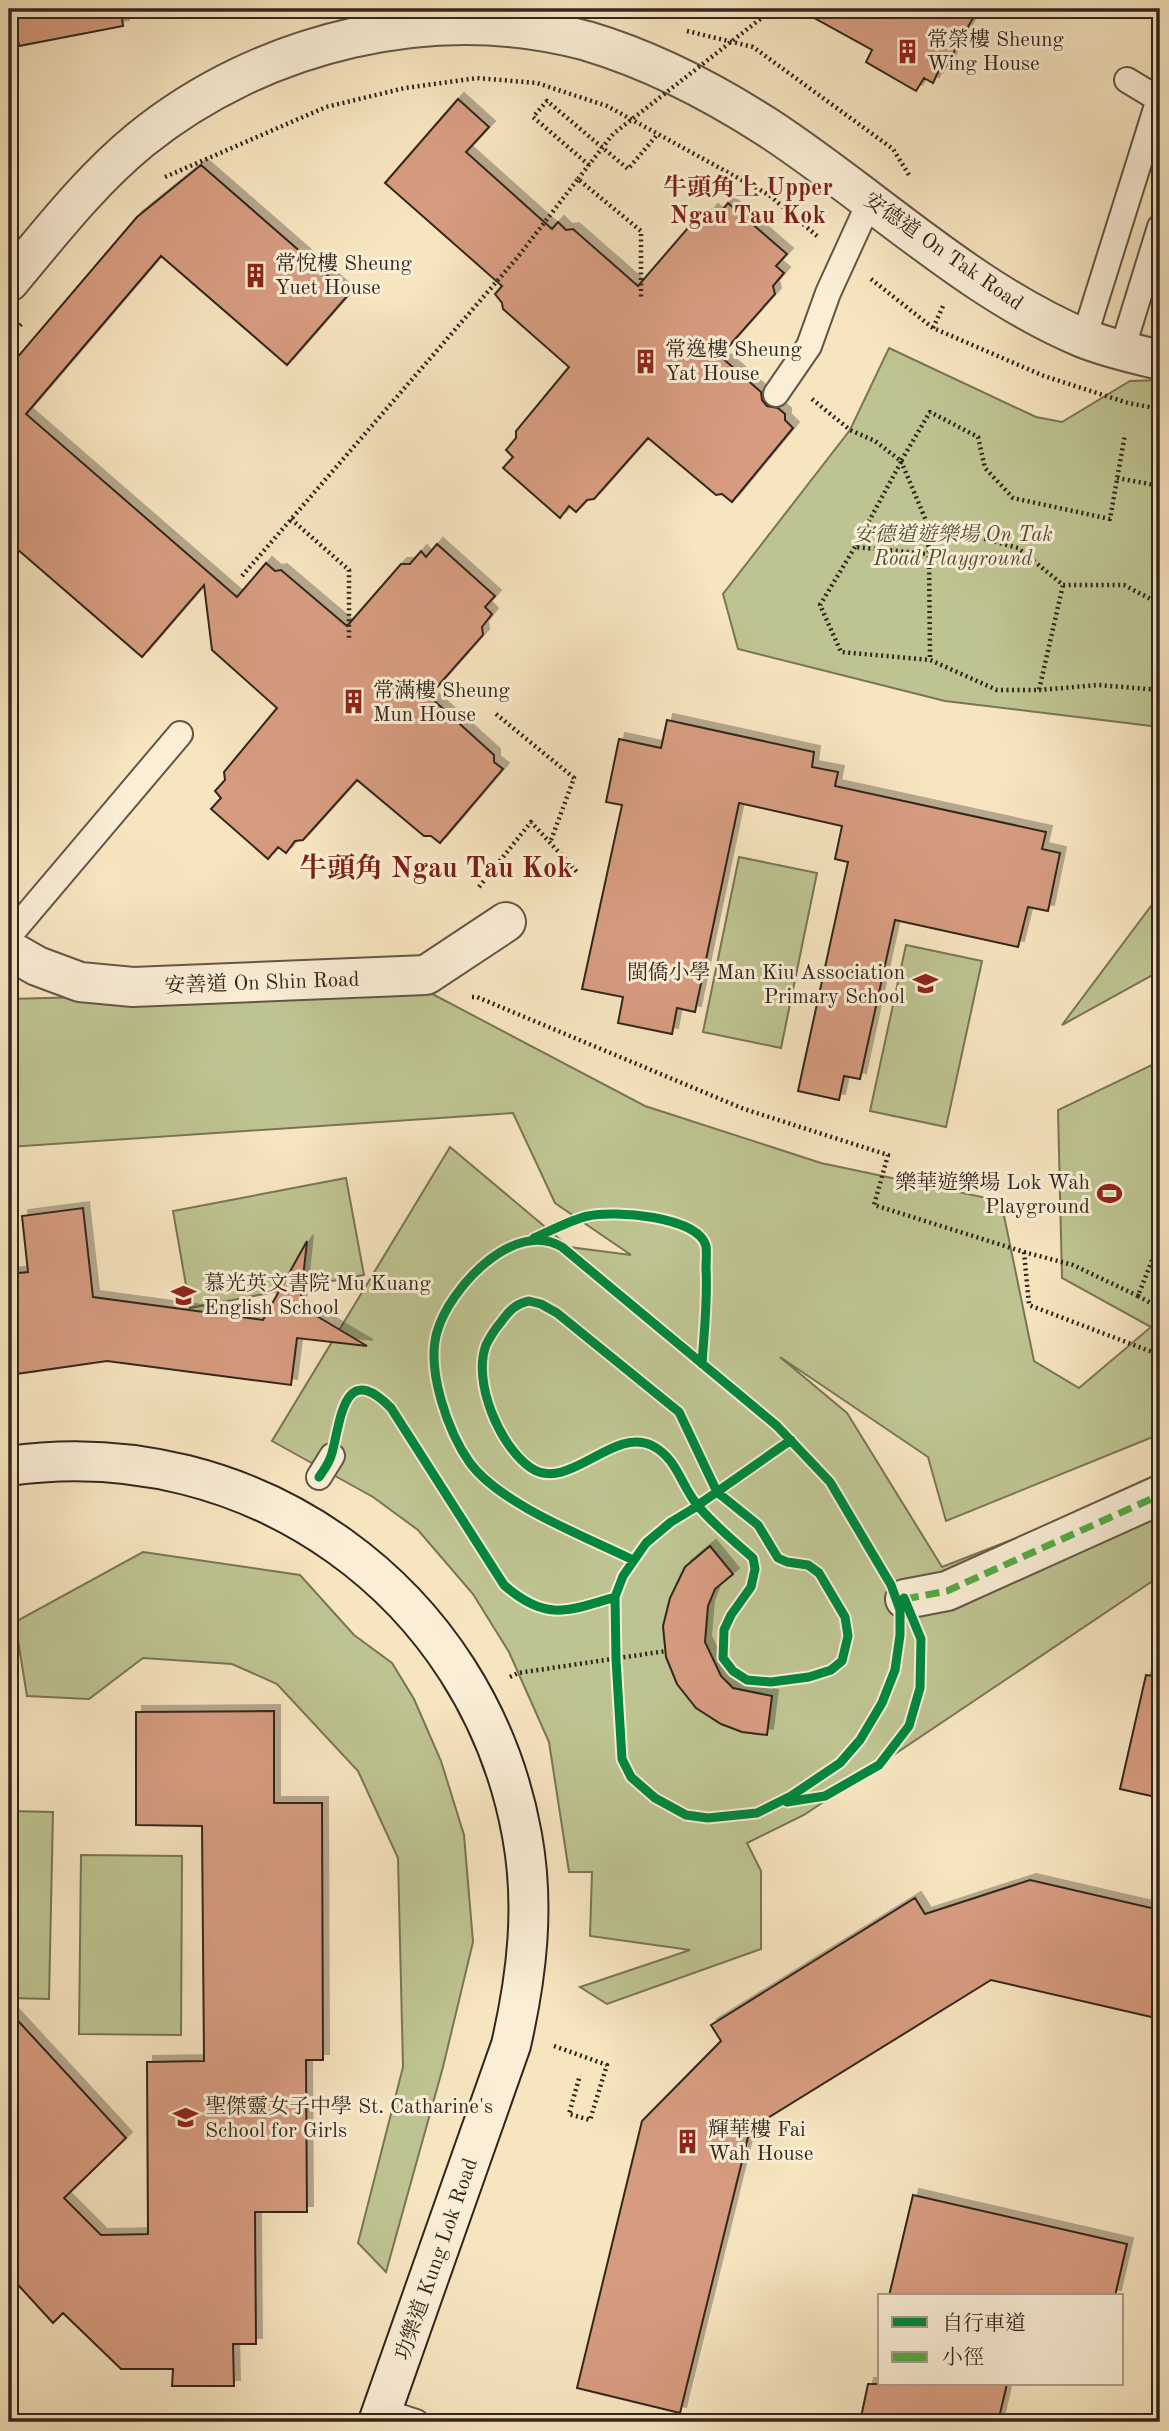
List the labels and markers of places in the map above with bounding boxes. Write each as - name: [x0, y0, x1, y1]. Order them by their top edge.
- place label: 常榮樓 Sheung Wing House: [927, 28, 1065, 75]
- building icon: 常榮樓 Sheung Wing House: [893, 37, 921, 65]
- place label: 常悅樓 Sheung Yuet House: [275, 252, 413, 299]
- building icon: 常悅樓 Sheung Yuet House: [241, 261, 269, 289]
- place label: 常逸樓 Sheung Yat House: [665, 338, 803, 385]
- building icon: 常逸樓 Sheung Yat House: [631, 347, 659, 375]
- place label: 常滿樓 Sheung Mun House: [373, 679, 511, 726]
- building icon: 常滿樓 Sheung Mun House: [339, 688, 367, 716]
- place label: 閩僑小學 Man Kiu Association Primary School: [627, 961, 905, 1008]
- school or university icon: 閩僑小學 Man Kiu Association Primary School: [911, 970, 939, 998]
- place label: 樂華遊樂場 Lok Wah Playground: [895, 1171, 1090, 1218]
- sports icon: 樂華遊樂場 Lok Wah Playground: [1096, 1180, 1124, 1208]
- place label: 慕光英文書院 Mu Kuang English School: [204, 1272, 431, 1319]
- school or university icon: 慕光英文書院 Mu Kuang English School: [170, 1281, 198, 1309]
- place label: 聖傑靈女子中學 St. Catharine's School for Girls: [205, 2095, 493, 2142]
- school or university icon: 聖傑靈女子中學 St. Catharine's School for Girls: [171, 2104, 199, 2132]
- place label: 輝華樓 Fai Wah House: [708, 2118, 813, 2165]
- building icon: 輝華樓 Fai Wah House: [674, 2127, 702, 2155]

